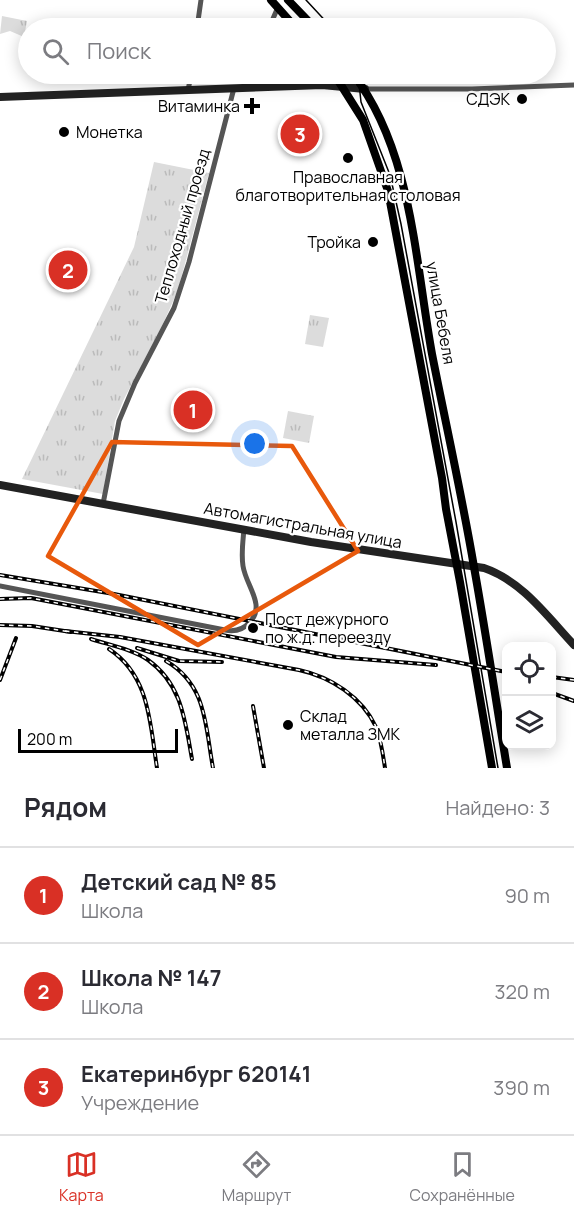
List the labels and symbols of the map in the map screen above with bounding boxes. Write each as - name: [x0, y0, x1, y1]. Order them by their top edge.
- place label: СДЭК: [466, 88, 511, 110]
- marker: СДЭК: [515, 92, 529, 106]
- place label: Витаминка: [158, 95, 240, 117]
- marker: Витаминка: [245, 99, 259, 113]
- pin: 3: [280, 112, 320, 156]
- place label: Монетка: [76, 121, 143, 143]
- marker: Монетка: [57, 125, 71, 139]
- street label: Теплоходный проезд: [149, 146, 215, 306]
- marker: Православная благотворительная столовая: [341, 151, 355, 165]
- place label: Православная благотворительная столовая: [235, 166, 461, 206]
- place label: Тройка: [307, 231, 361, 253]
- marker: Тройка: [366, 235, 380, 249]
- pin: 2: [48, 248, 88, 292]
- street label: улица Бебеля: [421, 260, 461, 366]
- pin: 1: [174, 388, 212, 432]
- your location: [240, 429, 269, 458]
- street label: Автомагистральная улица: [202, 497, 404, 553]
- place label: Пост дежурного по ж.д. переезду: [265, 608, 392, 648]
- marker: Пост дежурного по ж.д. переезду: [246, 621, 260, 635]
- place label: Склад металла ЗМК: [300, 705, 400, 745]
- marker: Склад металла ЗМК: [281, 718, 295, 732]
- scale bar: [18, 726, 178, 754]

